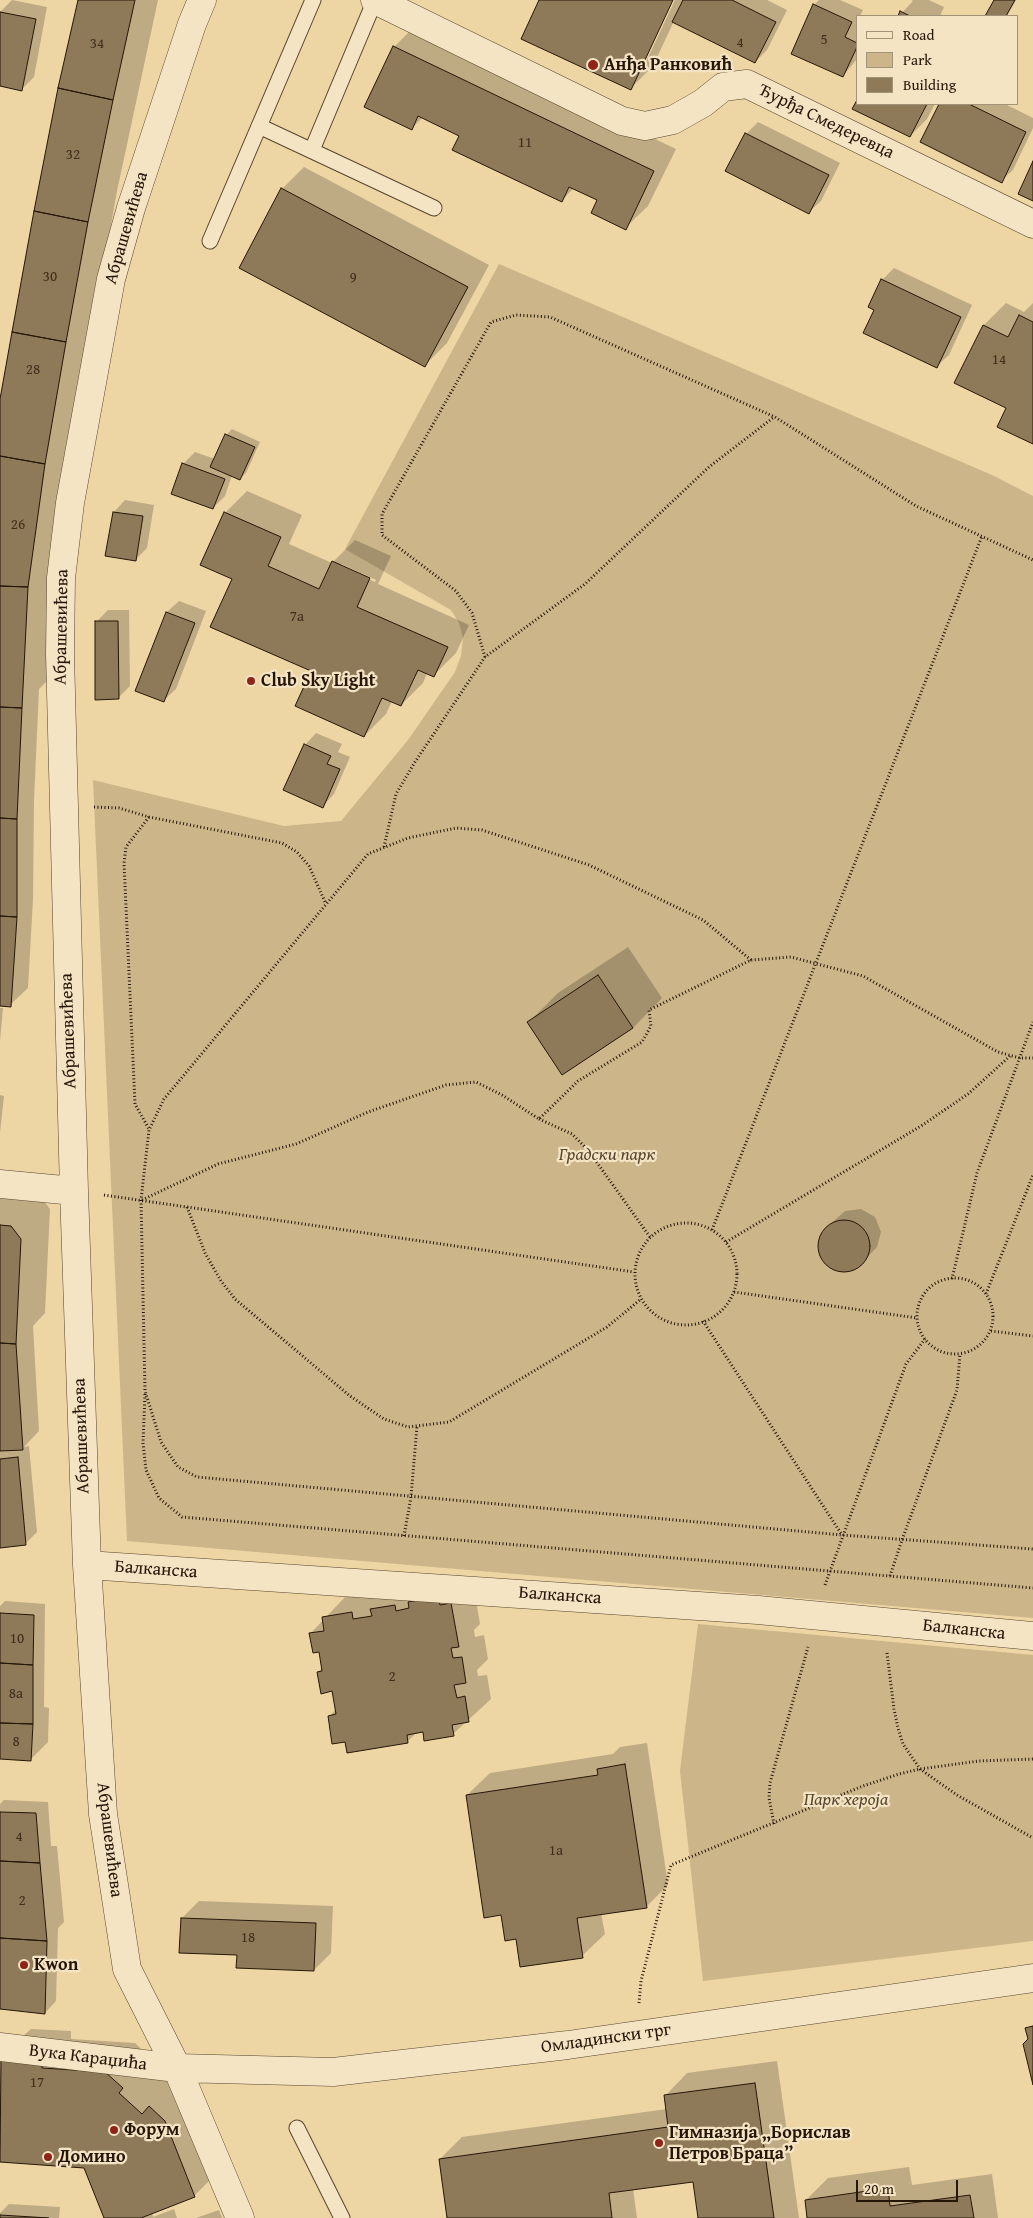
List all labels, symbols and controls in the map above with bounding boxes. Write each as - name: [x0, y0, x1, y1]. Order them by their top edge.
- legend: [856, 15, 1018, 105]
- text: Road: [903, 24, 934, 45]
- house number: 5: [820, 31, 828, 49]
- house number: 4: [736, 34, 744, 52]
- house number: 34: [90, 35, 104, 53]
- text: Park: [903, 49, 932, 70]
- place label: Анђа Ранковић: [604, 54, 732, 76]
- marker: Анђа Ранковић: [586, 58, 600, 72]
- text: Building: [903, 74, 956, 95]
- street label: Ђурђа Смедеревца: [755, 80, 897, 164]
- house number: 11: [518, 134, 532, 152]
- house number: 32: [66, 146, 80, 164]
- street label: Абрашевићева: [101, 169, 153, 287]
- house number: 30: [43, 268, 57, 286]
- house number: 9: [349, 269, 357, 287]
- house number: 14: [992, 351, 1006, 369]
- house number: 28: [26, 361, 40, 379]
- house number: 26: [11, 516, 25, 534]
- street label: Абрашевићева: [50, 569, 74, 685]
- house number: 7a: [290, 608, 304, 626]
- place label: Club Sky Light: [261, 670, 376, 692]
- marker: Club Sky Light: [245, 675, 257, 687]
- street label: Абрашевићева: [56, 973, 82, 1089]
- park label: Градски парк: [559, 1144, 655, 1166]
- street label: Абрашевићева: [69, 1378, 95, 1494]
- street label: Балканска: [114, 1556, 198, 1584]
- street label: Балканска: [518, 1582, 602, 1610]
- street label: Балканска: [922, 1615, 1006, 1645]
- house number: 10: [10, 1630, 24, 1648]
- house number: 2: [388, 1668, 396, 1686]
- house number: 8a: [9, 1685, 23, 1703]
- house number: 8: [12, 1733, 20, 1751]
- street label: Абрашевићева: [91, 1781, 127, 1899]
- park label: Парк хероја: [804, 1789, 888, 1811]
- house number: 4: [15, 1828, 23, 1846]
- house number: 1a: [549, 1842, 563, 1860]
- house number: 2: [18, 1892, 26, 1910]
- house number: 18: [241, 1929, 255, 1947]
- place label: Kwon: [34, 1954, 78, 1976]
- marker: Kwon: [18, 1959, 30, 1971]
- street label: Омладински трг: [539, 2019, 673, 2059]
- street label: Вука Караџића: [28, 2040, 148, 2076]
- house number: 17: [30, 2074, 44, 2092]
- place label: Форум: [124, 2119, 179, 2141]
- place label: Гимназија „Борислав Петров Браца”: [669, 2122, 851, 2164]
- marker: Форум: [108, 2124, 120, 2136]
- marker: Гимназија „Борислав Петров Браца”: [653, 2137, 665, 2149]
- place label: Домино: [58, 2146, 126, 2168]
- marker: Домино: [42, 2151, 54, 2163]
- scale bar: [858, 2170, 960, 2202]
- text: 20 m: [864, 2178, 894, 2199]

